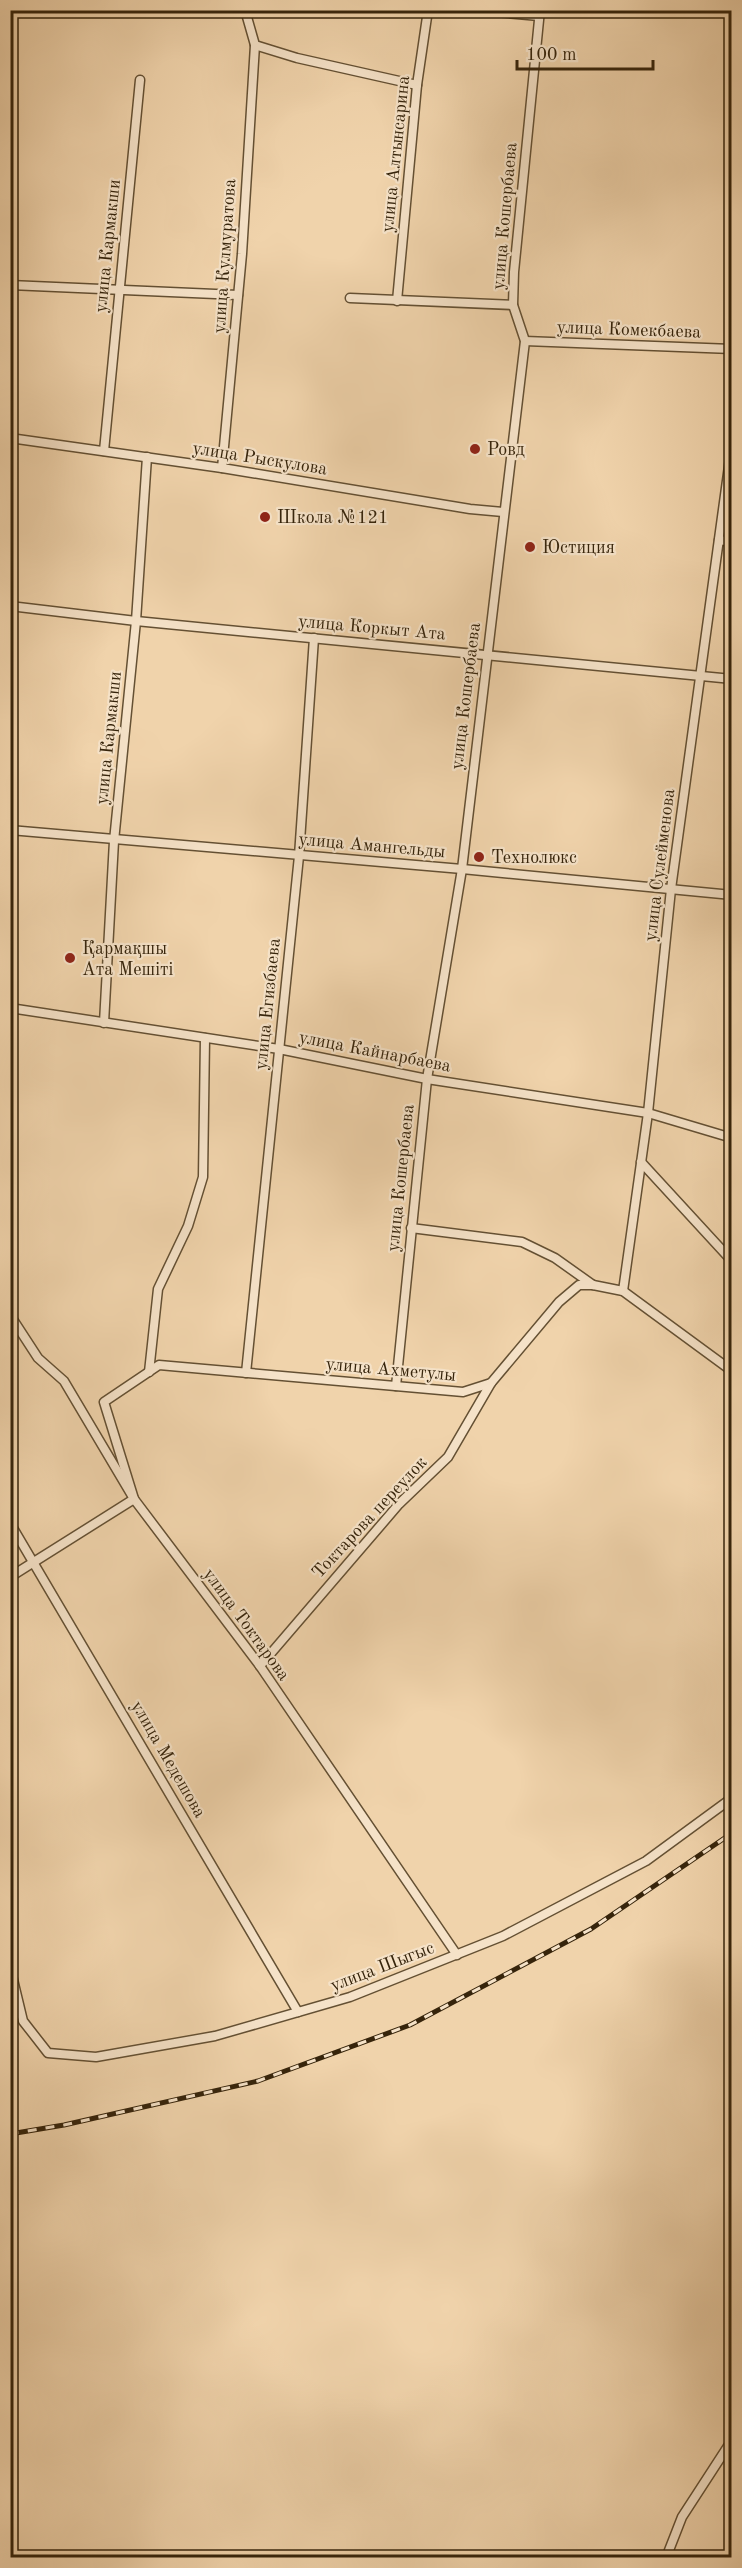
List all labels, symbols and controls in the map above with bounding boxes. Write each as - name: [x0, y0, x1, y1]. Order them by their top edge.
- scale bar: [517, 33, 654, 71]
- text: 100 m: [526, 46, 577, 64]
- street label: улица Алтынсарина: [379, 75, 413, 233]
- street label: улица Кошербаева: [490, 141, 520, 291]
- street label: улица Кармакши: [92, 178, 124, 314]
- street label: улица Кулмуратова: [211, 178, 239, 334]
- street label: улица Комекбаева: [556, 318, 702, 342]
- street label: улица Рыскулова: [191, 439, 329, 479]
- place label: Ровд: [487, 441, 525, 459]
- marker: Ровд: [468, 442, 482, 456]
- place label: Школа №121: [277, 509, 388, 527]
- marker: Школа №121: [258, 510, 272, 524]
- place label: Юстиция: [542, 539, 615, 557]
- marker: Юстиция: [523, 540, 537, 554]
- street label: улица Коркыт Ата: [297, 613, 447, 643]
- street label: улица Кошербаева: [448, 621, 484, 771]
- street label: улица Кармакши: [93, 670, 125, 806]
- street label: улица Сулейменова: [642, 788, 678, 942]
- street label: улица Амангельды: [298, 831, 446, 861]
- place label: Технолюкс: [491, 849, 577, 867]
- marker: Технолюкс: [472, 850, 486, 864]
- street label: улица Егизбаева: [252, 937, 284, 1071]
- place label: Қармақшы Ата Мешіті: [82, 940, 174, 979]
- marker: Қармақшы Ата Мешіті: [63, 951, 77, 965]
- street label: улица Кайнарбаева: [297, 1028, 452, 1076]
- street label: улица Кошербаева: [384, 1103, 418, 1253]
- street label: улица Ахметулы: [325, 1355, 457, 1385]
- street label: Токтарова переулок: [309, 1453, 431, 1582]
- street label: улица Токтарова: [200, 1565, 293, 1684]
- street label: улица Медешова: [127, 1698, 209, 1821]
- street label: улица Шыгыс: [328, 1939, 437, 1995]

